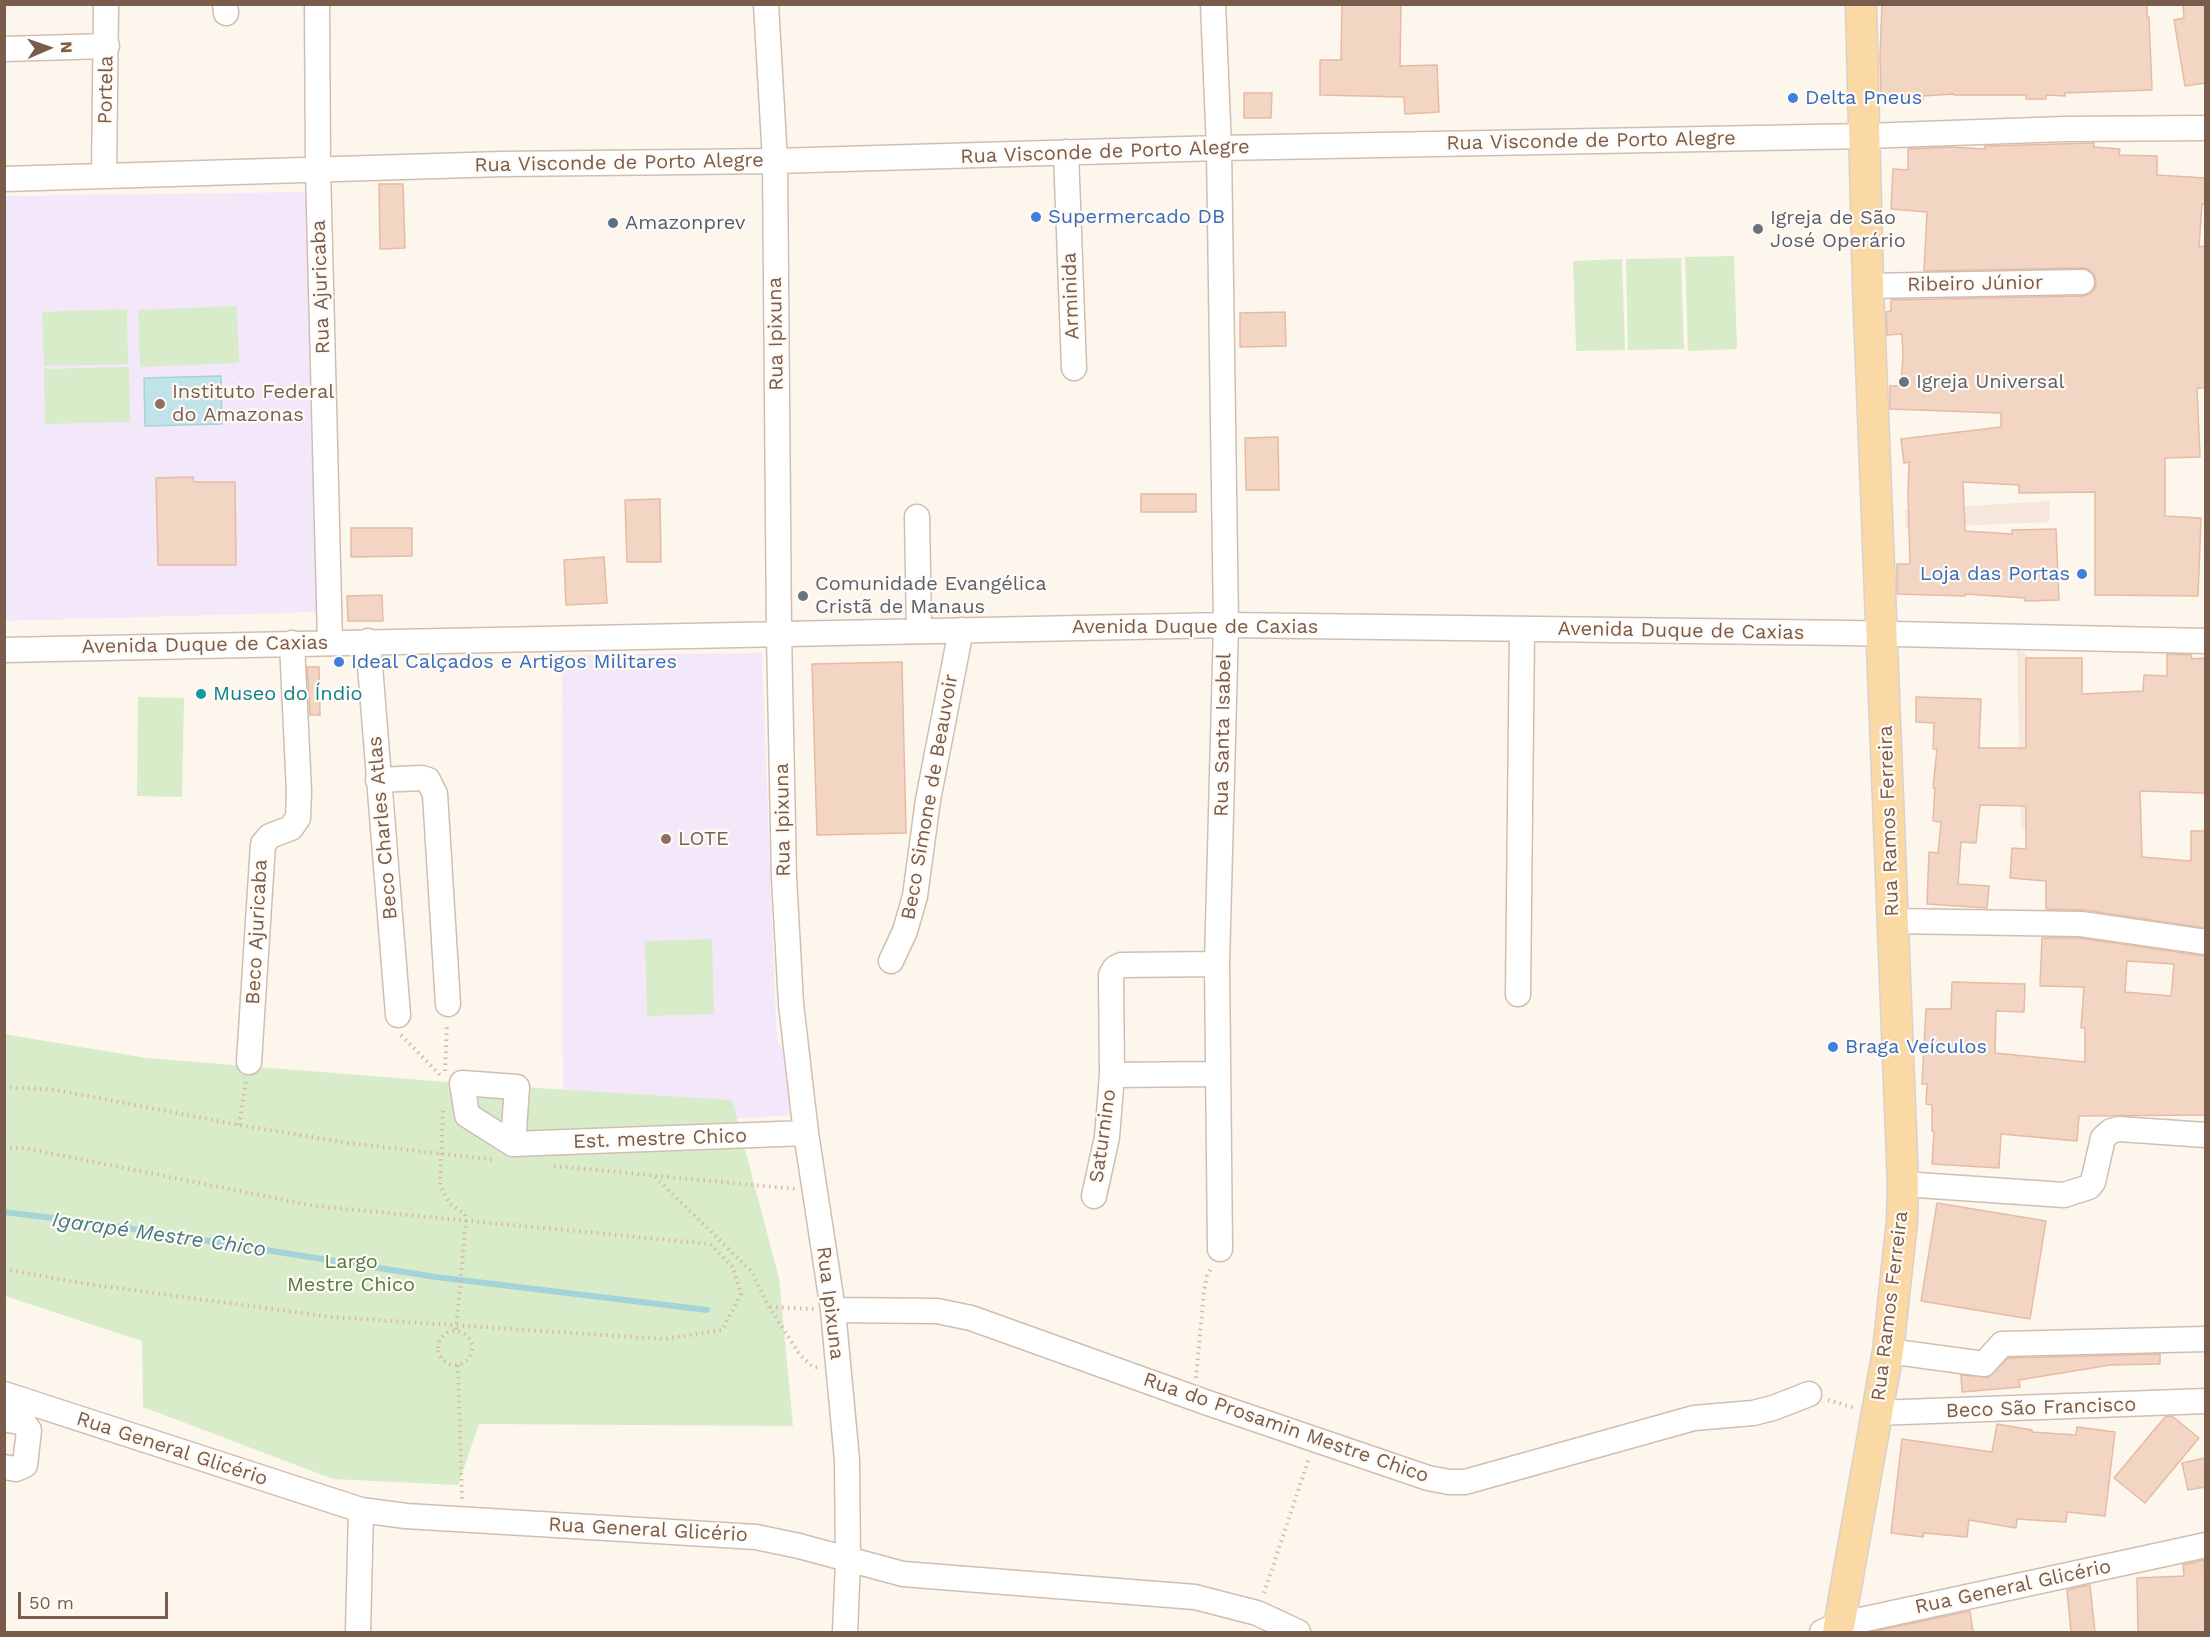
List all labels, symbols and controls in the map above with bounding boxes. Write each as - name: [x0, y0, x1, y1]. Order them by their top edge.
- north arrow: [18, 18, 78, 78]
- text: N: [57, 41, 76, 54]
- street label: Portela: [93, 55, 119, 125]
- place label: Delta Pneus: [1805, 86, 1922, 110]
- marker: Delta Pneus: [1786, 91, 1800, 105]
- street label: Rua Visconde de Porto Alegre: [1446, 126, 1736, 156]
- street label: Rua Visconde de Porto Alegre: [960, 135, 1250, 169]
- street label: Rua Visconde de Porto Alegre: [474, 148, 764, 178]
- place label: Supermercado DB: [1048, 205, 1225, 229]
- place label: Igreja de São José Operário: [1770, 206, 1906, 253]
- marker: Supermercado DB: [1029, 210, 1043, 224]
- place label: Amazonprev: [625, 211, 746, 235]
- marker: Amazonprev: [606, 216, 620, 230]
- street label: Rua Ajuricaba: [307, 219, 335, 355]
- marker: Igreja de São José Operário: [1751, 222, 1765, 236]
- street label: Arminida: [1057, 252, 1085, 340]
- street label: Ribeiro Júnior: [1907, 271, 2043, 297]
- street label: Rua Ipixuna: [763, 277, 789, 391]
- place label: Igreja Universal: [1916, 370, 2065, 394]
- marker: Igreja Universal: [1897, 375, 1911, 389]
- place label: Instituto Federal do Amazonas: [172, 380, 334, 427]
- marker: Instituto Federal do Amazonas: [153, 397, 167, 411]
- place label: Loja das Portas: [1920, 562, 2070, 586]
- marker: Loja das Portas: [2075, 567, 2089, 581]
- place label: Comunidade Evangélica Cristã de Manaus: [815, 572, 1047, 619]
- marker: Comunidade Evangélica Cristã de Manaus: [796, 589, 810, 603]
- street label: Avenida Duque de Caxias: [1072, 615, 1318, 639]
- street label: Avenida Duque de Caxias: [1557, 617, 1805, 645]
- street label: Avenida Duque de Caxias: [81, 631, 329, 659]
- place label: Ideal Calçados e Artigos Militares: [351, 650, 677, 674]
- street label: Rua Santa Isabel: [1210, 653, 1236, 817]
- marker: Ideal Calçados e Artigos Militares: [332, 655, 346, 669]
- street label: Beco Simone de Beauvoir: [897, 672, 963, 922]
- place label: Museo do Índio: [213, 682, 363, 706]
- marker: Museo do Índio: [194, 687, 208, 701]
- street label: Rua Ramos Ferreira: [1874, 725, 1904, 917]
- street label: Beco Charles Atlas: [363, 735, 403, 921]
- street label: Rua Ipixuna: [770, 763, 796, 877]
- place label: LOTE: [678, 827, 729, 851]
- marker: LOTE: [659, 832, 673, 846]
- street label: Beco Ajuricaba: [241, 859, 273, 1005]
- place label: Braga Veículos: [1845, 1035, 1987, 1059]
- marker: Braga Veículos: [1826, 1040, 1840, 1054]
- street label: Saturnino: [1085, 1088, 1121, 1184]
- street label: Est. mestre Chico: [573, 1124, 747, 1154]
- water label: Igarapé Mestre Chico: [50, 1208, 268, 1262]
- street label: Rua Ramos Ferreira: [1866, 1210, 1914, 1402]
- street label: Rua Ipixuna: [811, 1245, 849, 1361]
- park label: Largo Mestre Chico: [287, 1250, 415, 1297]
- street label: Rua do Prosamin Mestre Chico: [1140, 1368, 1432, 1488]
- street label: Beco São Francisco: [1945, 1393, 2137, 1423]
- street label: Rua General Glicério: [73, 1407, 271, 1491]
- street label: Rua General Glicério: [548, 1513, 748, 1547]
- street label: Rua General Glicério: [1913, 1554, 2113, 1620]
- scale bar: [21, 1580, 171, 1618]
- text: 50 m: [29, 1592, 74, 1613]

